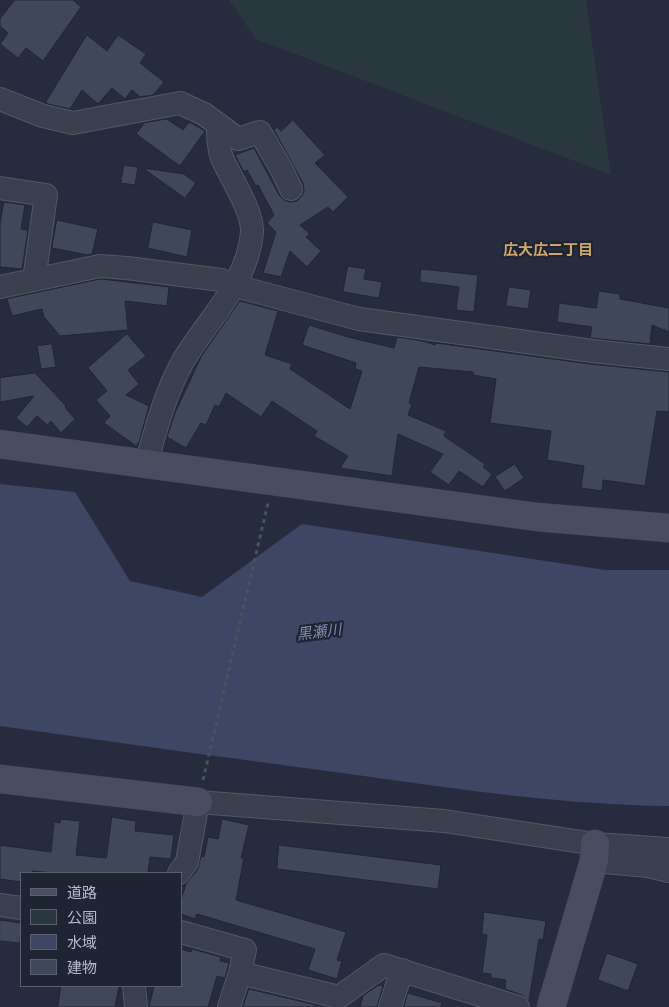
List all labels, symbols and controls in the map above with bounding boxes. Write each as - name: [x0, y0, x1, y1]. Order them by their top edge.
- district label: 広大広二丁目: [503, 242, 593, 260]
- water label: 黒瀬川: [296, 621, 342, 645]
- legend: [20, 872, 182, 987]
- text: 道路: [67, 882, 97, 903]
- text: 公園: [67, 907, 97, 928]
- text: 水域: [67, 932, 97, 953]
- text: 建物: [67, 957, 97, 978]

